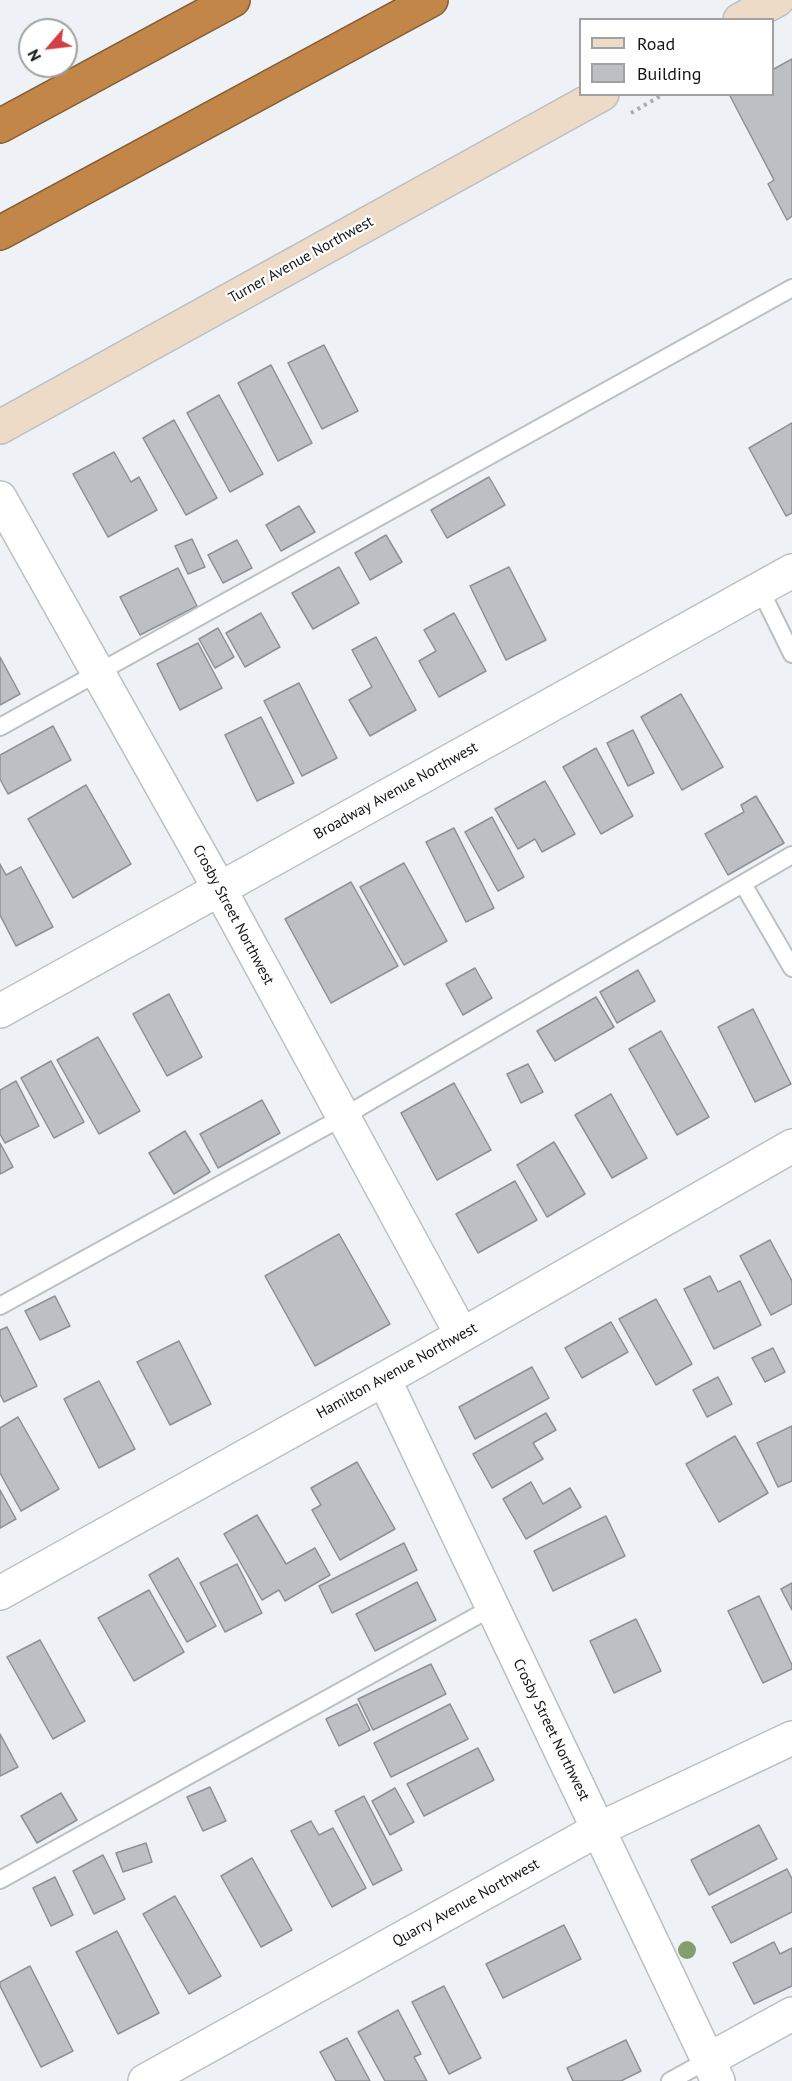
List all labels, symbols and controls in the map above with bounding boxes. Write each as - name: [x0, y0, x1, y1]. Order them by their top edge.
- north arrow: [18, 18, 78, 78]
- legend: [579, 18, 774, 96]
- text: Road: [637, 32, 675, 55]
- text: N: [23, 46, 45, 65]
- text: Building: [637, 62, 701, 85]
- street label: Turner Avenue Northwest: [226, 213, 376, 307]
- street label: Broadway Avenue Northwest: [311, 738, 481, 844]
- street label: Crosby Street Northwest: [188, 842, 278, 988]
- street label: Hamilton Avenue Northwest: [313, 1319, 481, 1423]
- street label: Crosby Street Northwest: [509, 1656, 593, 1804]
- street label: Quarry Avenue Northwest: [390, 1855, 542, 1951]

